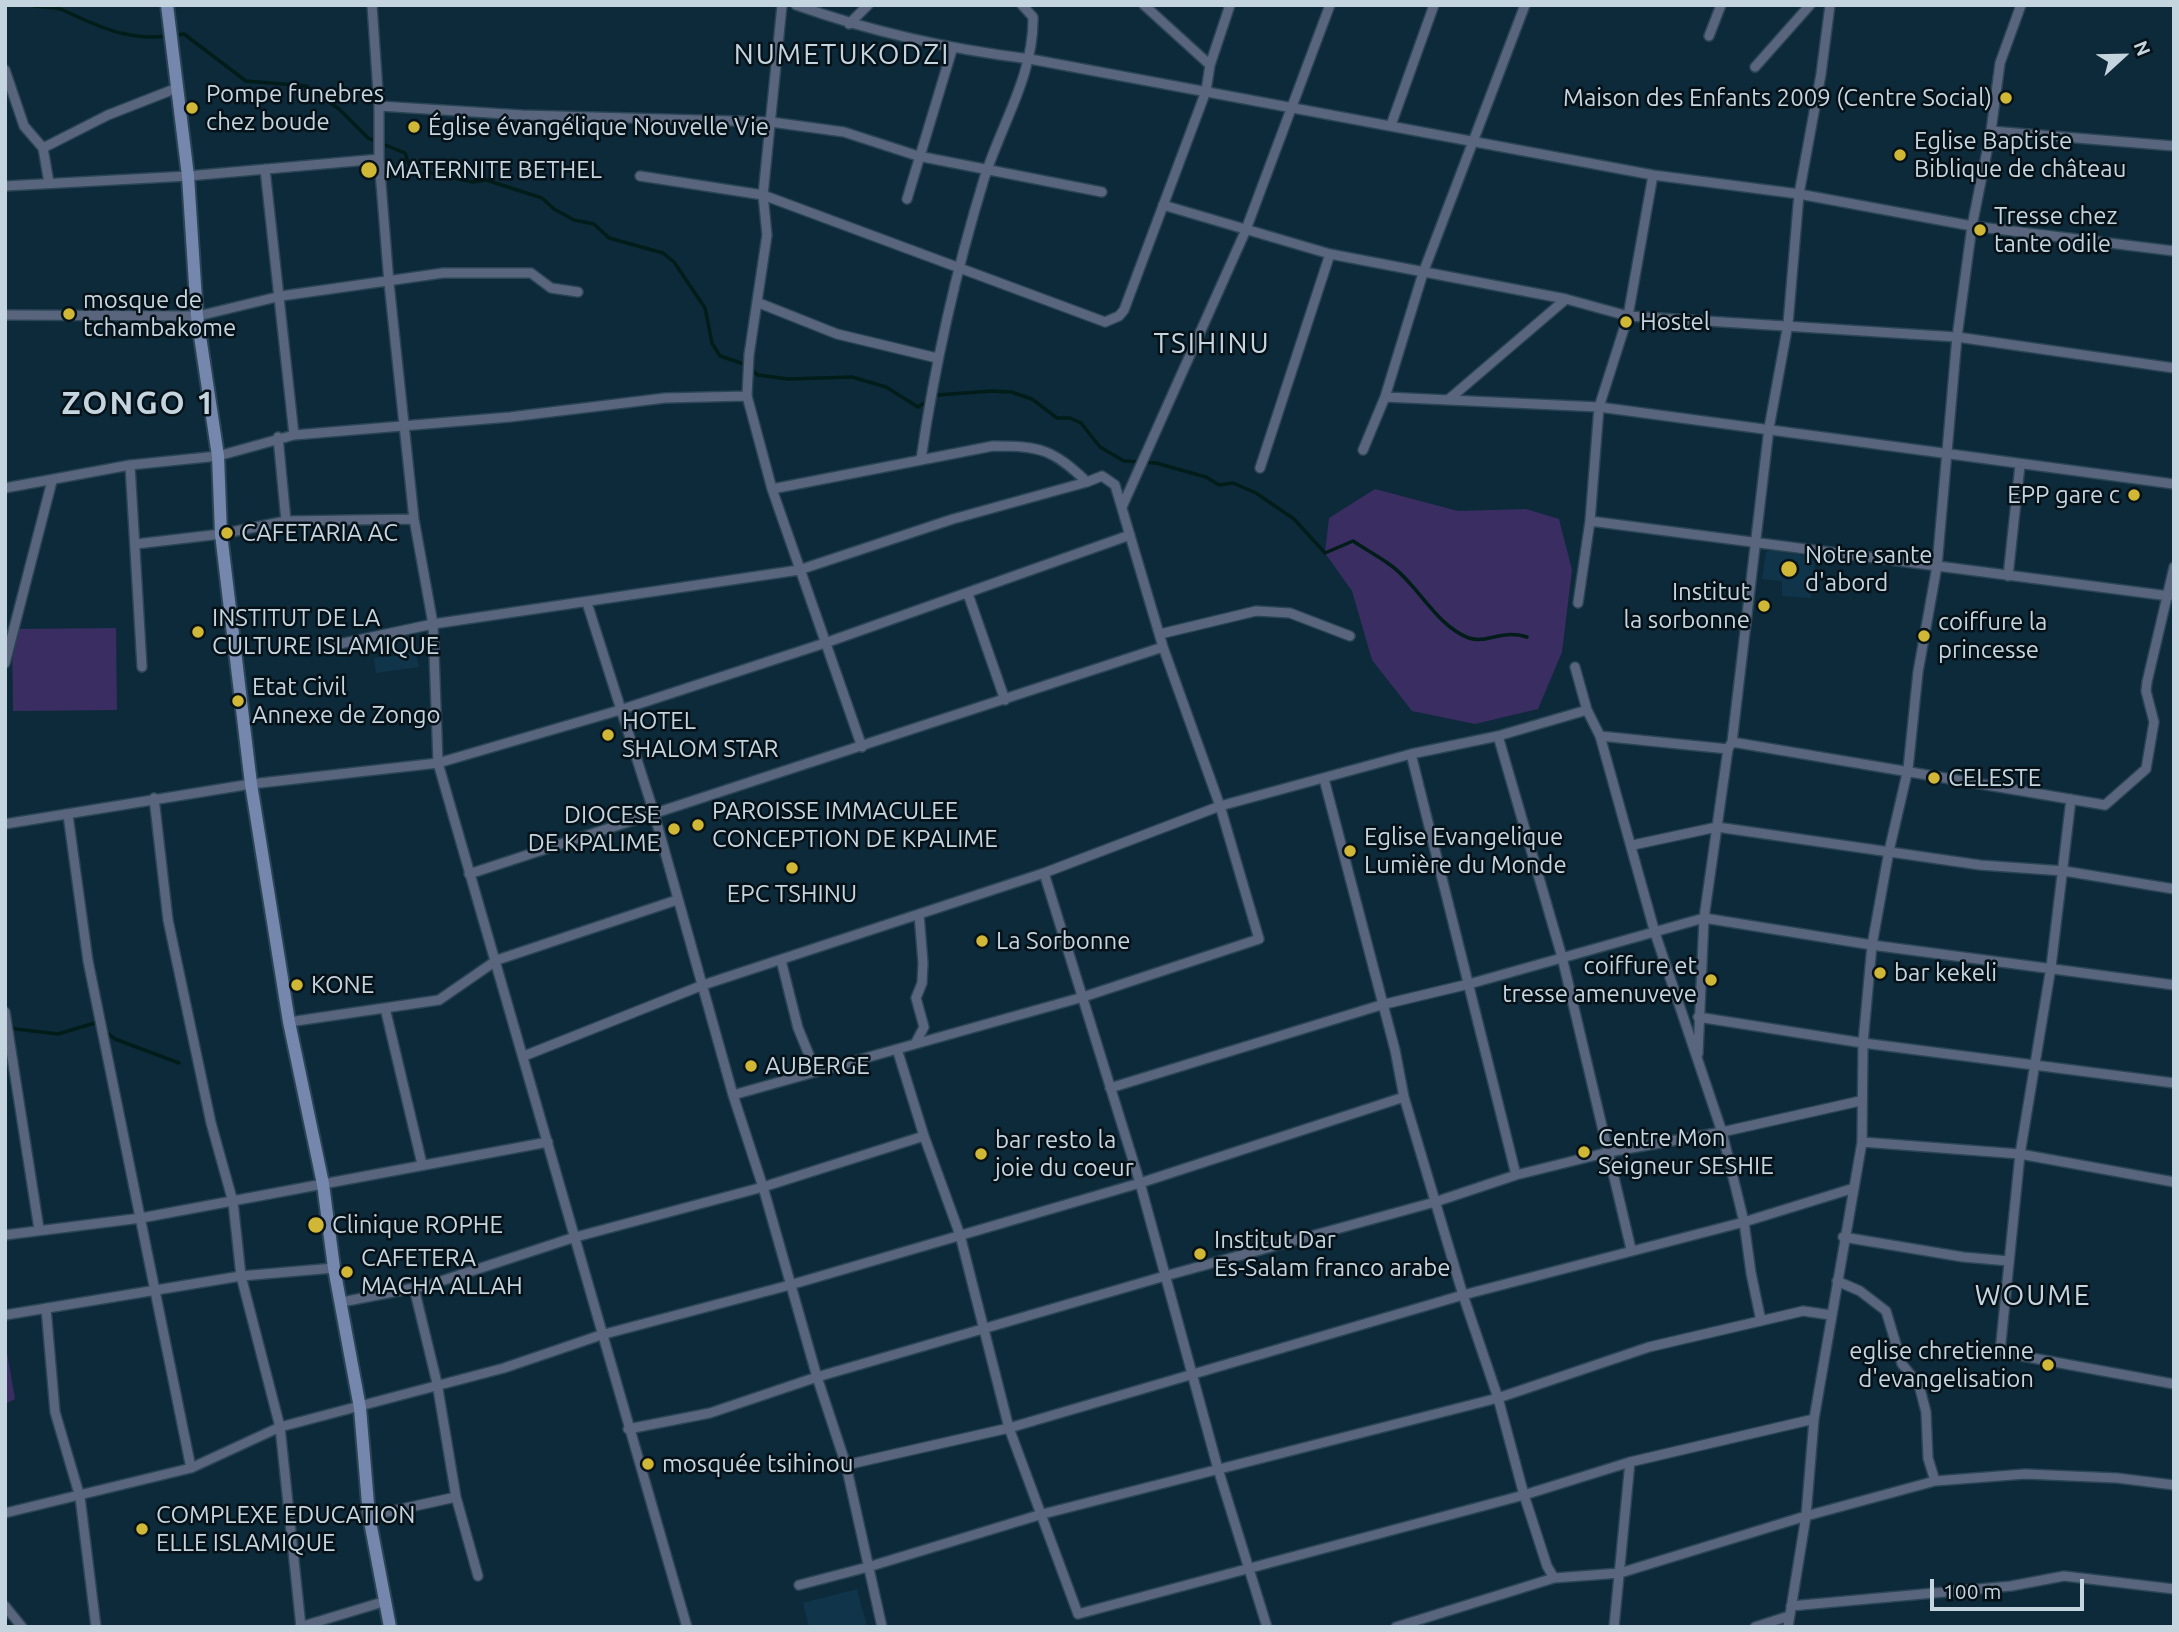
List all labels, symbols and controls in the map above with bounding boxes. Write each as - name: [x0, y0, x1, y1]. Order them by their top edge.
- north arrow: [2088, 21, 2158, 91]
- text: N: [2130, 37, 2155, 59]
- district label: NUMETUKODZI: [735, 38, 949, 72]
- place label: Pompe funebres chez boude: [206, 80, 384, 136]
- place label: Maison des Enfants 2009 (Centre Social): [1563, 84, 1992, 112]
- marker: Maison des Enfants 2009 (Centre Social): [1998, 90, 2014, 106]
- marker: Pompe funebres chez boude: [184, 100, 200, 116]
- place label: Église évangélique Nouvelle Vie: [428, 113, 769, 141]
- marker: Église évangélique Nouvelle Vie: [406, 119, 422, 135]
- place label: Eglise Baptiste Biblique de château: [1914, 127, 2126, 183]
- marker: Eglise Baptiste Biblique de château: [1892, 147, 1908, 163]
- place label: MATERNITE BETHEL: [385, 156, 602, 184]
- marker: MATERNITE BETHEL: [359, 160, 379, 180]
- place label: Tresse chez tante odile: [1994, 202, 2118, 258]
- marker: Tresse chez tante odile: [1972, 222, 1988, 238]
- place label: mosque de tchambakome: [83, 286, 236, 342]
- marker: mosque de tchambakome: [61, 306, 77, 322]
- place label: Hostel: [1640, 308, 1710, 336]
- marker: Hostel: [1618, 314, 1634, 330]
- district label: TSIHINU: [1154, 327, 1270, 361]
- district label: ZONGO 1: [62, 384, 216, 422]
- place label: EPP gare c: [2007, 481, 2120, 509]
- marker: EPP gare c: [2126, 487, 2142, 503]
- place label: CAFETARIA AC: [241, 519, 398, 547]
- marker: CAFETARIA AC: [219, 525, 235, 541]
- place label: Notre sante d'abord: [1805, 541, 1933, 597]
- marker: Notre sante d'abord: [1779, 559, 1799, 579]
- place label: Institut la sorbonne: [1624, 578, 1750, 634]
- marker: Institut la sorbonne: [1756, 598, 1772, 614]
- place label: INSTITUT DE LA CULTURE ISLAMIQUE: [212, 604, 439, 660]
- place label: coiffure la princesse: [1938, 608, 2047, 664]
- marker: INSTITUT DE LA CULTURE ISLAMIQUE: [190, 624, 206, 640]
- marker: coiffure la princesse: [1916, 628, 1932, 644]
- place label: Etat Civil Annexe de Zongo: [252, 673, 441, 729]
- marker: Etat Civil Annexe de Zongo: [230, 693, 246, 709]
- place label: HOTEL SHALOM STAR: [622, 707, 778, 763]
- marker: HOTEL SHALOM STAR: [600, 727, 616, 743]
- place label: CELESTE: [1948, 764, 2041, 792]
- marker: CELESTE: [1926, 770, 1942, 786]
- place label: PAROISSE IMMACULEE CONCEPTION DE KPALIME: [712, 797, 998, 853]
- place label: DIOCESE DE KPALIME: [528, 801, 660, 857]
- marker: PAROISSE IMMACULEE CONCEPTION DE KPALIME: [690, 817, 706, 833]
- marker: DIOCESE DE KPALIME: [666, 821, 682, 837]
- place label: Eglise Evangelique Lumière du Monde: [1364, 823, 1567, 879]
- marker: Eglise Evangelique Lumière du Monde: [1342, 843, 1358, 859]
- marker: EPC TSHINU: [784, 860, 800, 876]
- place label: EPC TSHINU: [727, 880, 857, 908]
- place label: La Sorbonne: [996, 927, 1131, 955]
- marker: La Sorbonne: [974, 933, 990, 949]
- place label: coiffure et tresse amenuveve: [1502, 952, 1697, 1008]
- place label: bar kekeli: [1894, 959, 1997, 987]
- marker: bar kekeli: [1872, 965, 1888, 981]
- place label: KONE: [311, 971, 374, 999]
- marker: coiffure et tresse amenuveve: [1703, 972, 1719, 988]
- marker: KONE: [289, 977, 305, 993]
- place label: AUBERGE: [765, 1052, 870, 1080]
- marker: AUBERGE: [743, 1058, 759, 1074]
- place label: Centre Mon Seigneur SESHIE: [1598, 1124, 1774, 1180]
- place label: bar resto la joie du coeur: [995, 1126, 1134, 1182]
- marker: Centre Mon Seigneur SESHIE: [1576, 1144, 1592, 1160]
- marker: bar resto la joie du coeur: [973, 1146, 989, 1162]
- place label: Clinique ROPHE: [332, 1211, 503, 1239]
- marker: Clinique ROPHE: [306, 1215, 326, 1235]
- place label: Institut Dar Es-Salam franco arabe: [1214, 1226, 1451, 1282]
- place label: CAFETERA MACHA ALLAH: [361, 1244, 523, 1300]
- marker: Institut Dar Es-Salam franco arabe: [1192, 1246, 1208, 1262]
- marker: CAFETERA MACHA ALLAH: [339, 1264, 355, 1280]
- district label: WOUME: [1975, 1279, 2091, 1313]
- place label: eglise chretienne d'evangelisation: [1849, 1337, 2034, 1393]
- marker: eglise chretienne d'evangelisation: [2040, 1357, 2056, 1373]
- place label: mosquée tsihinou: [662, 1450, 854, 1478]
- marker: mosquée tsihinou: [640, 1456, 656, 1472]
- place label: COMPLEXE EDUCATION ELLE ISLAMIQUE: [156, 1501, 415, 1557]
- marker: COMPLEXE EDUCATION ELLE ISLAMIQUE: [134, 1521, 150, 1537]
- scale bar: [1934, 1566, 2088, 1610]
- text: 100 m: [1943, 1579, 2001, 1603]

